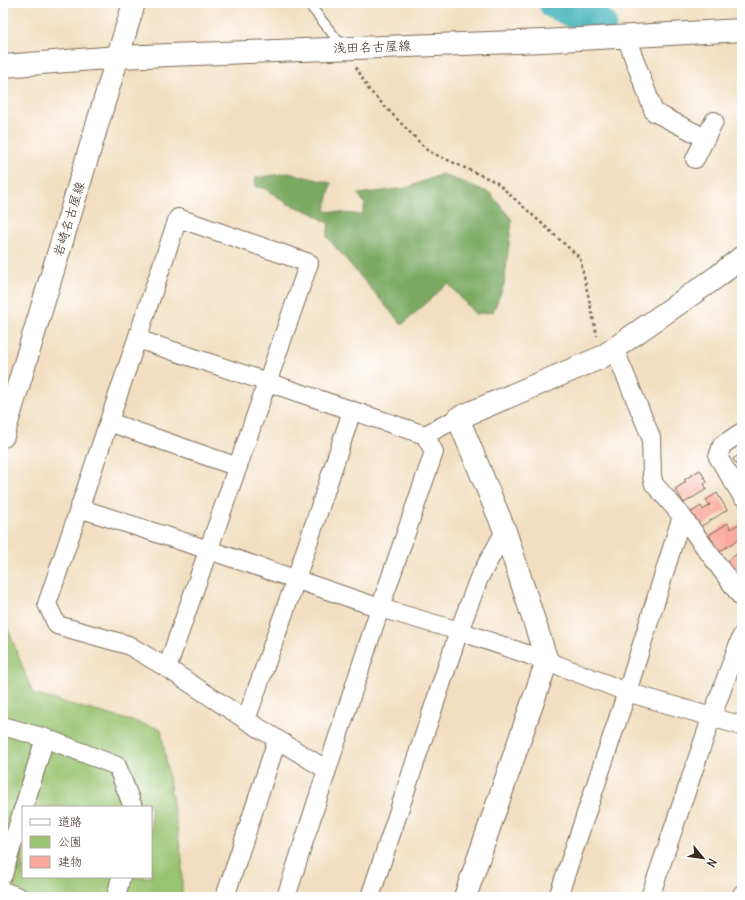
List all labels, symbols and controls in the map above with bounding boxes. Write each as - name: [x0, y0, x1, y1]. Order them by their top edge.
- street label: 浅田名古屋線: [333, 37, 412, 57]
- street label: 岩崎名古屋線: [49, 178, 89, 259]
- legend: [22, 806, 152, 878]
- text: 道路: [58, 814, 82, 829]
- text: 公園: [58, 834, 82, 849]
- north arrow: [683, 838, 723, 878]
- text: 建物: [58, 854, 82, 869]
- text: N: [704, 856, 720, 870]

